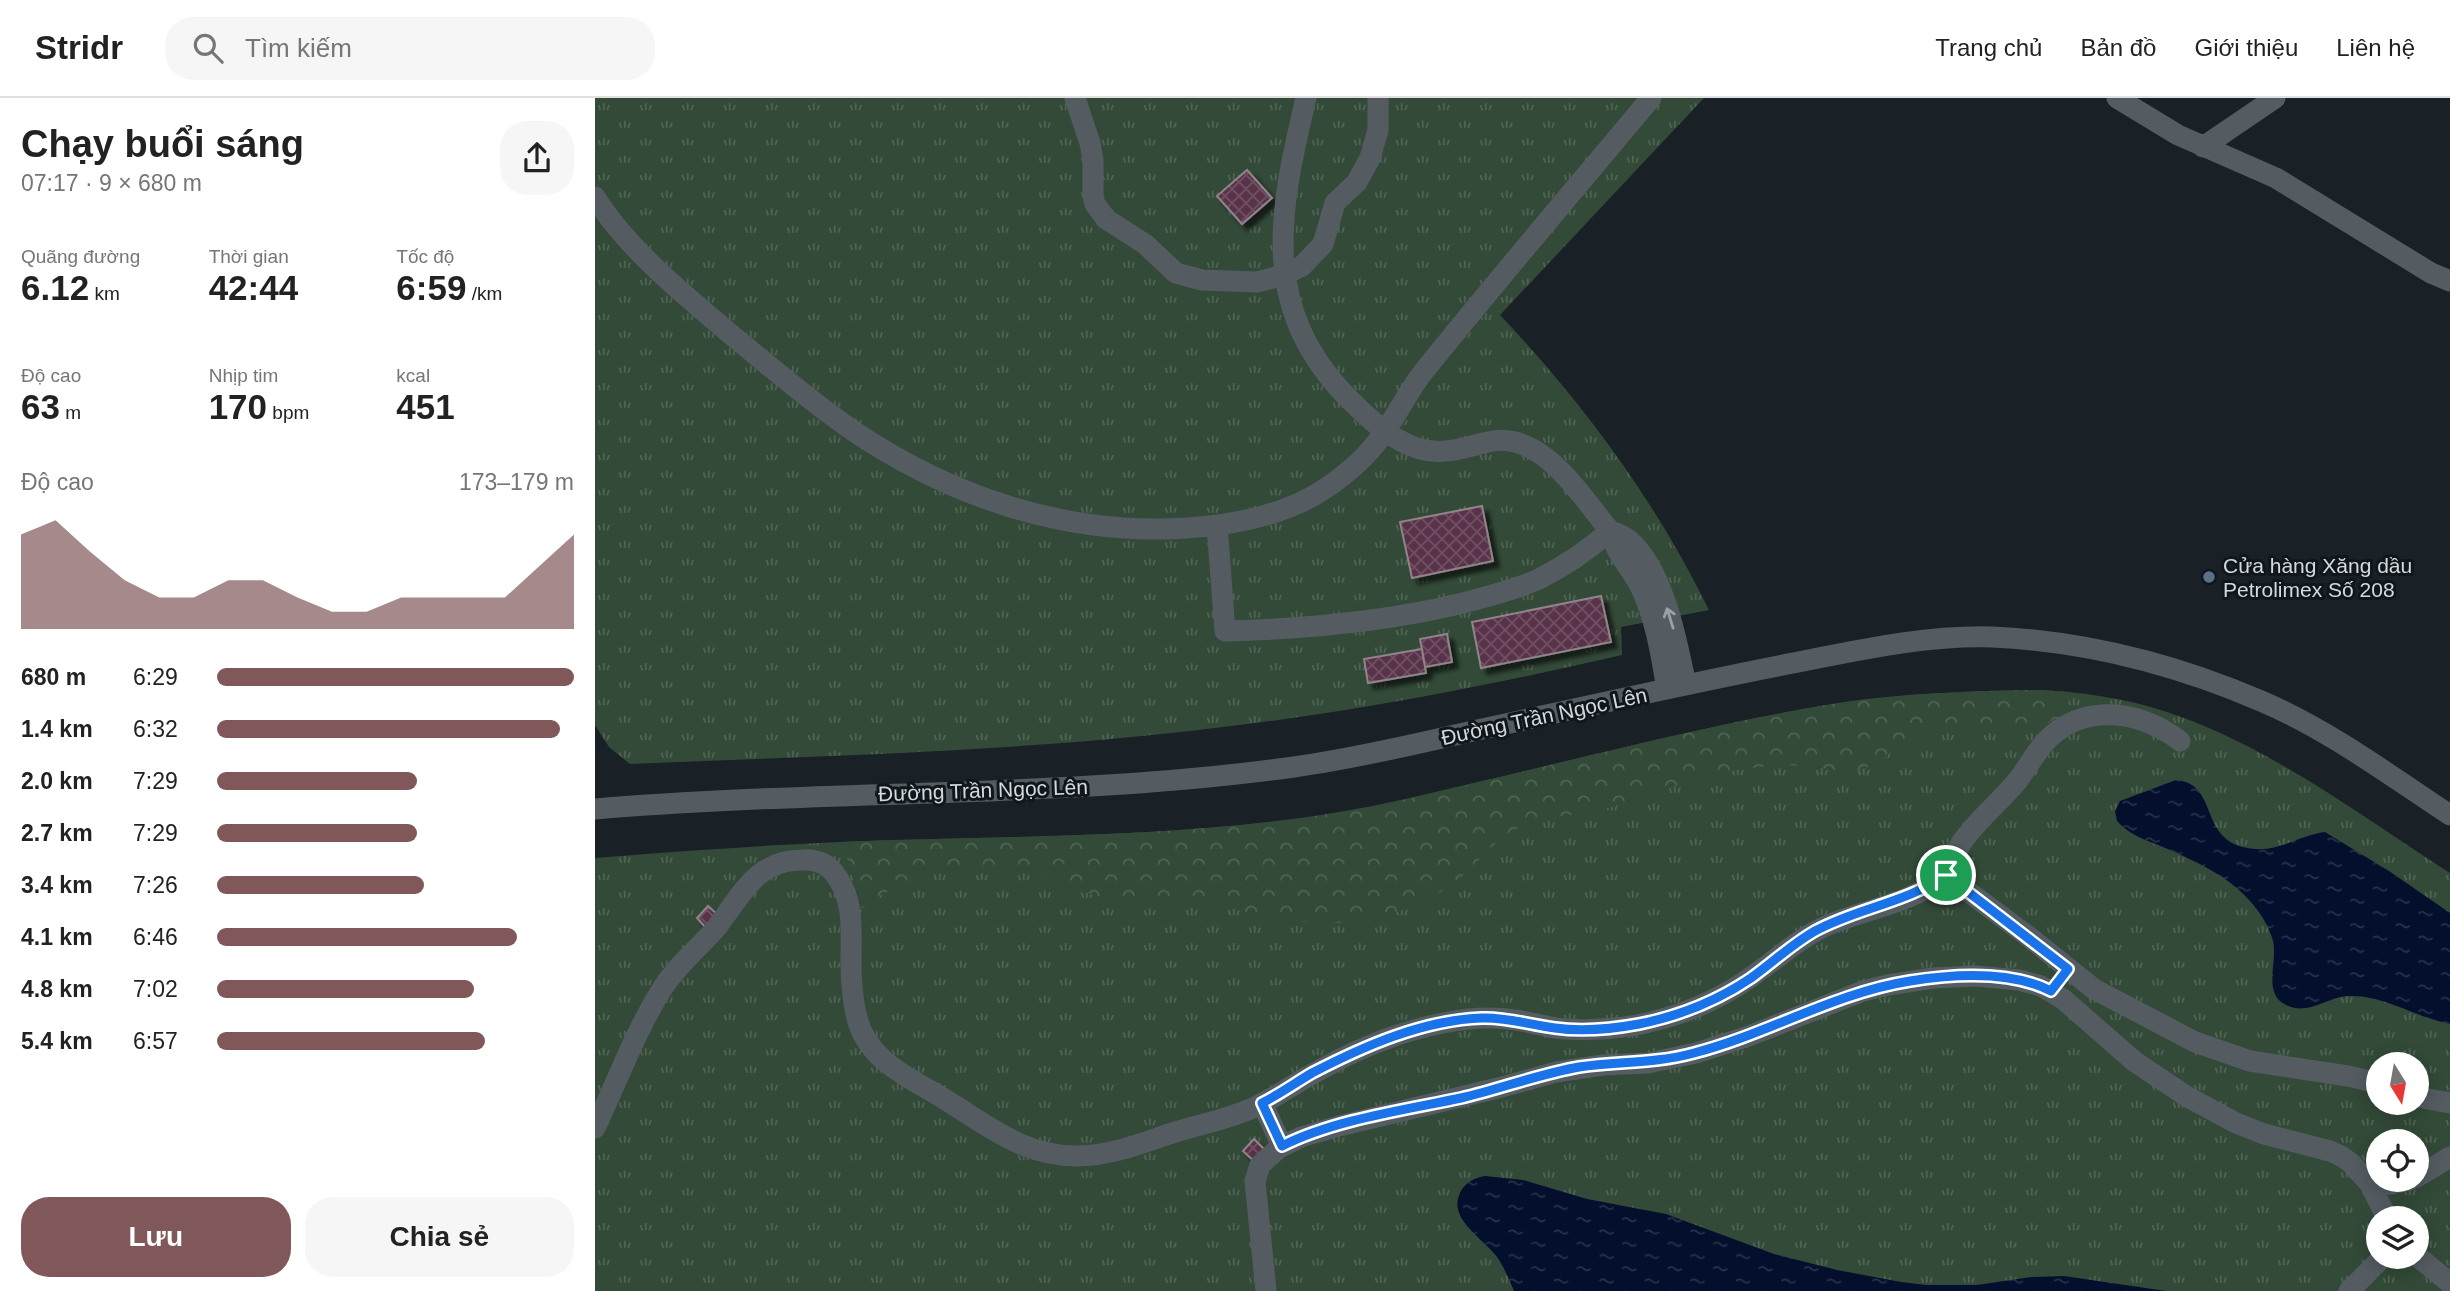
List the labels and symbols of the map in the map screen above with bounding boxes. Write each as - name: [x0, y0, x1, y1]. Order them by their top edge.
- place label: Cửa hàng Xăng dầu Petrolimex Số 208: [2223, 554, 2412, 601]
- marker: Cửa hàng Xăng dầu Petrolimex Số 208: [2201, 569, 2217, 585]
- one-way arrow: [1663, 608, 1676, 630]
- street label: Đường Trần Ngọc Lên: [1439, 683, 1649, 749]
- street label: Đường Trần Ngọc Lên: [878, 775, 1088, 805]
- pin: [1916, 845, 1976, 905]
- north arrow: [2366, 1052, 2429, 1115]

